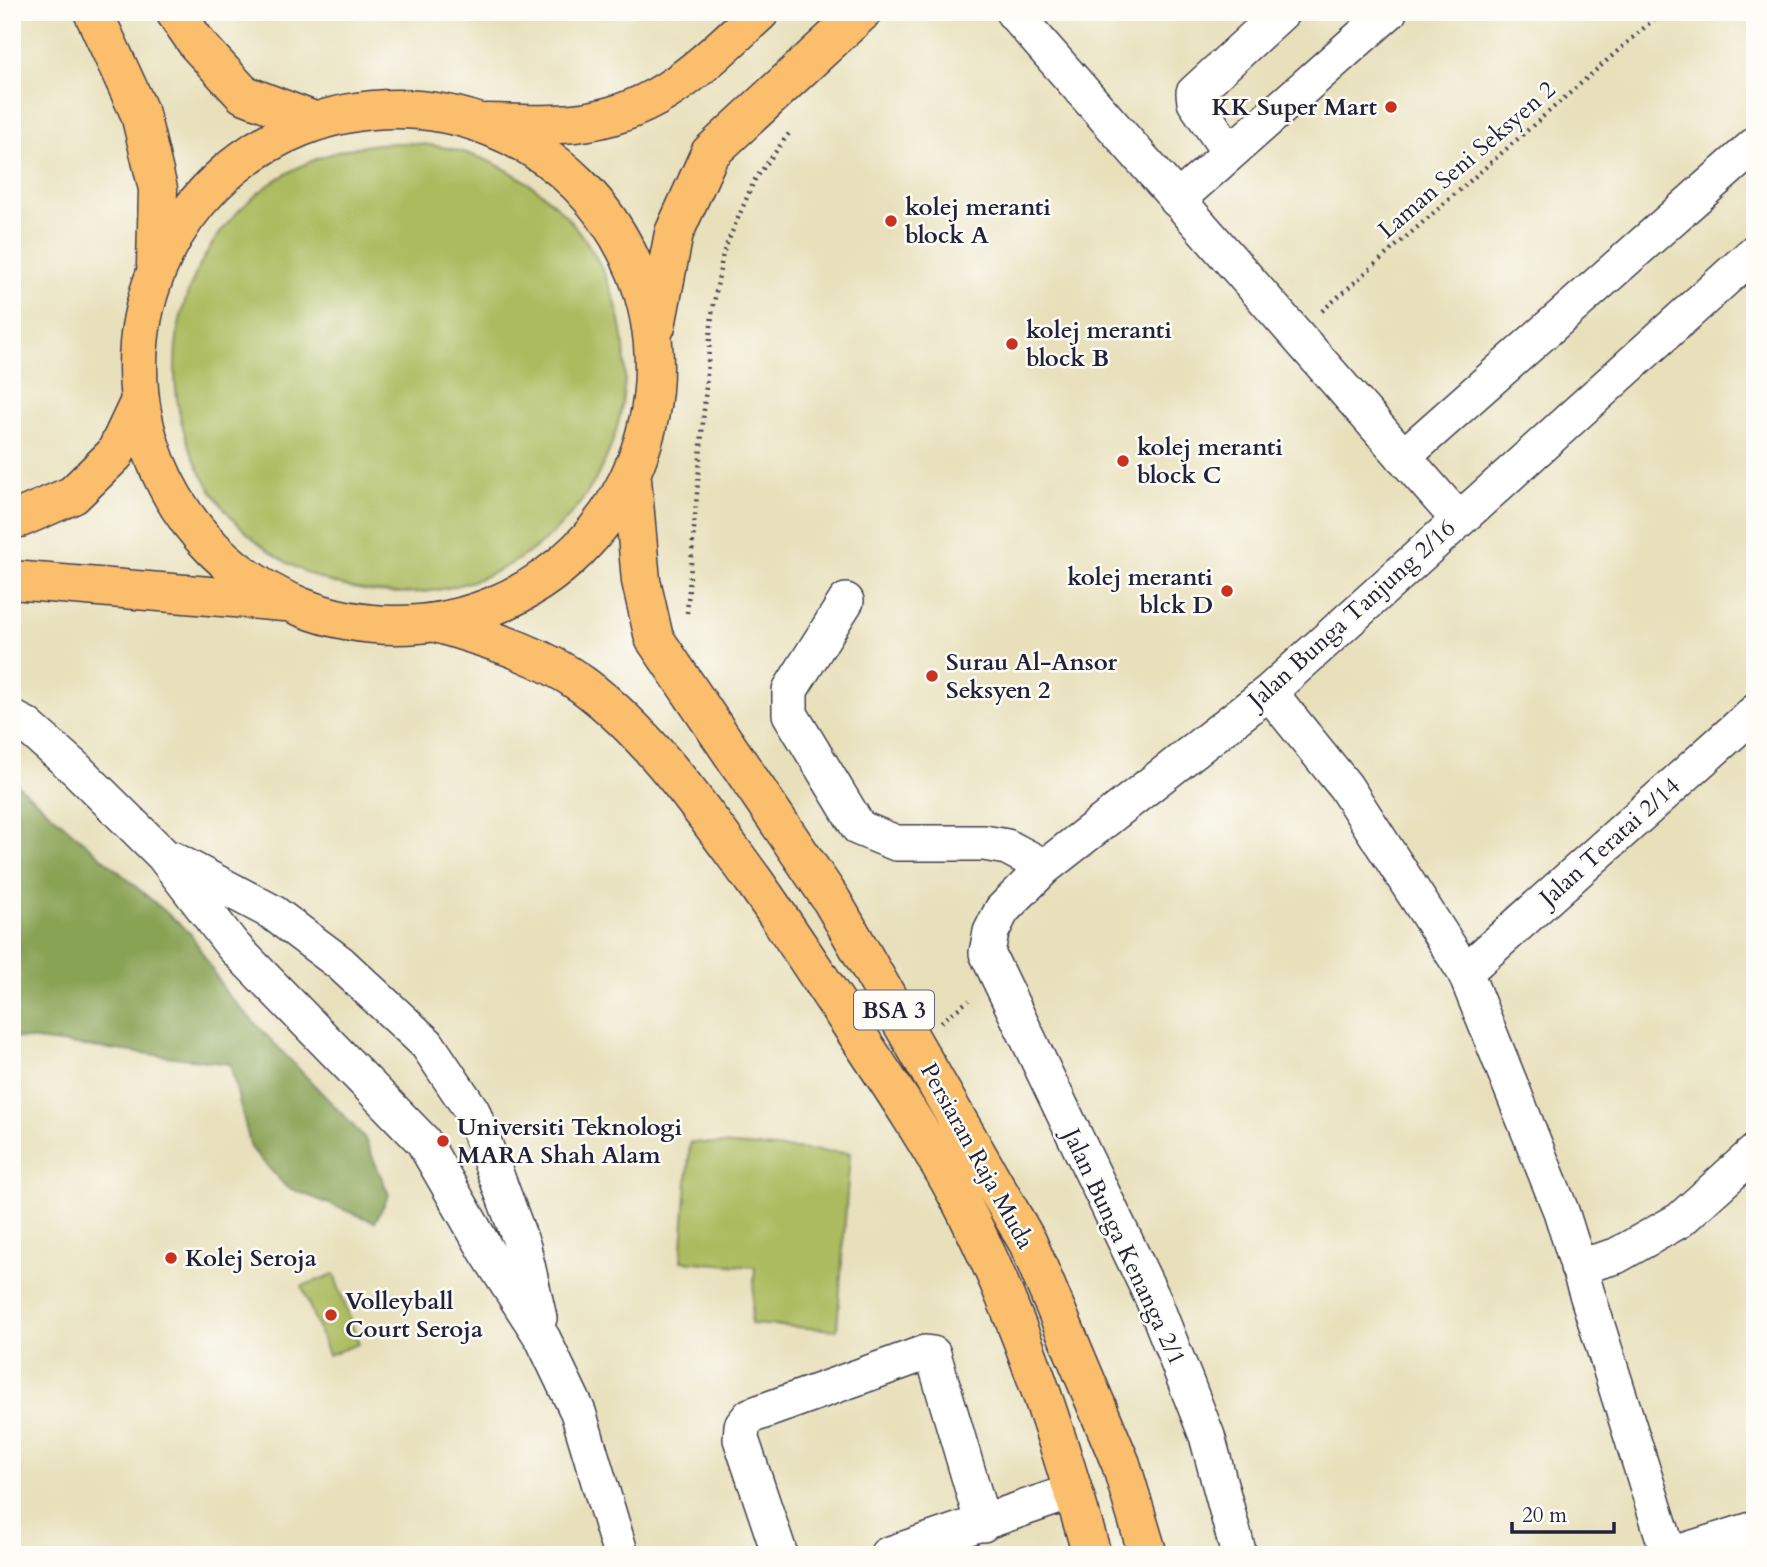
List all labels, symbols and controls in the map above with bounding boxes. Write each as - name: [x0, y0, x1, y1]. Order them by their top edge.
- street label: Laman Seni Seksyen 2: [1371, 74, 1563, 246]
- place label: KK Super Mart: [1212, 91, 1378, 124]
- marker: KK Super Mart: [1383, 99, 1399, 115]
- place label: kolej meranti block A: [905, 191, 1051, 252]
- marker: kolej meranti block A: [883, 213, 899, 229]
- place label: kolej meranti block B: [1026, 314, 1172, 375]
- marker: kolej meranti block B: [1004, 336, 1020, 352]
- place label: kolej meranti block C: [1137, 431, 1283, 492]
- marker: kolej meranti block C: [1115, 453, 1131, 469]
- street label: Jalan Bunga Tanjung 2/16: [1239, 512, 1463, 718]
- place label: kolej meranti blck D: [1067, 561, 1213, 622]
- marker: kolej meranti blck D: [1219, 583, 1235, 599]
- place label: Surau Al-Ansor Seksyen 2: [946, 646, 1117, 707]
- marker: Surau Al-Ansor Seksyen 2: [924, 668, 940, 684]
- street label: Jalan Teratai 2/14: [1530, 770, 1687, 916]
- road number: BSA 3: [854, 990, 934, 1030]
- street label: Persiaran Raja Muda: [912, 1057, 1042, 1255]
- place label: Universiti Teknologi MARA Shah Alam: [457, 1111, 682, 1172]
- street label: Jalan Bunga Kenanga 2/1: [1053, 1121, 1193, 1371]
- marker: Universiti Teknologi MARA Shah Alam: [435, 1133, 451, 1149]
- place label: Kolej Seroja: [185, 1242, 317, 1275]
- marker: Kolej Seroja: [163, 1250, 179, 1266]
- place label: Volleyball Court Seroja: [345, 1285, 483, 1346]
- marker: Volleyball Court Seroja: [323, 1307, 339, 1323]
- scale bar: [1512, 1490, 1613, 1534]
- text: 20 m: [1522, 1501, 1567, 1530]

